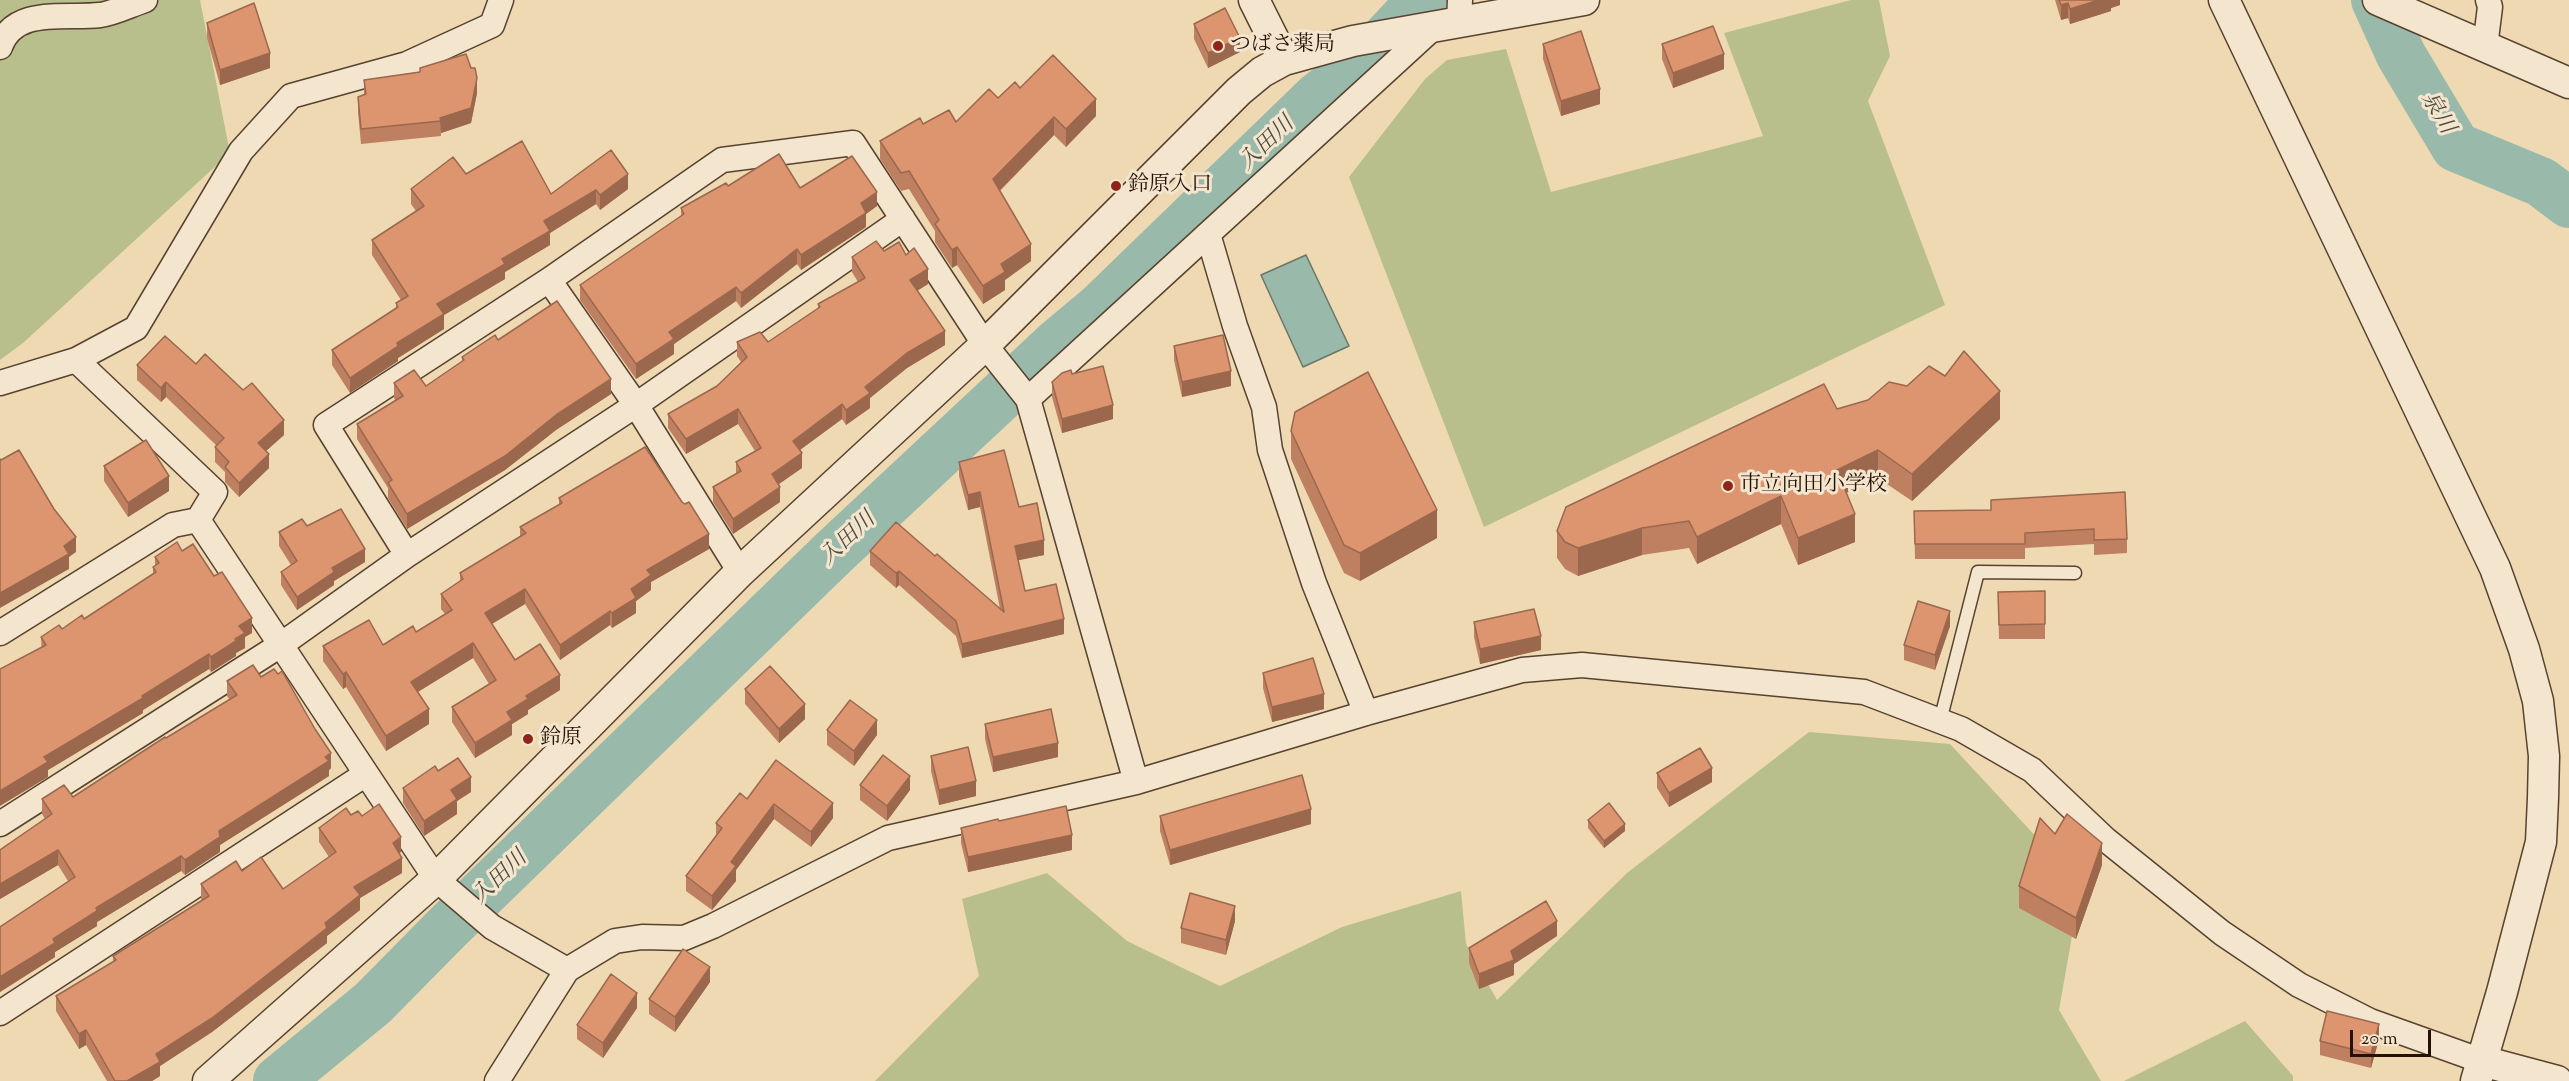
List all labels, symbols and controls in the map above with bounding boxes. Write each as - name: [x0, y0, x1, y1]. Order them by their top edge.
- place label: つばさ薬局: [1230, 33, 1335, 59]
- marker: つばさ薬局: [1211, 39, 1225, 53]
- water label: 泉川: [2413, 88, 2459, 140]
- water label: 入田川: [1235, 113, 1301, 177]
- place label: 鈴原入口: [1128, 173, 1212, 199]
- marker: 鈴原入口: [1109, 179, 1123, 193]
- place label: 市立向田小学校: [1740, 473, 1887, 499]
- marker: 市立向田小学校: [1721, 479, 1735, 493]
- water label: 入田川: [816, 508, 882, 572]
- place label: 鈴原: [540, 726, 582, 752]
- marker: 鈴原: [521, 732, 535, 746]
- water label: 入田川: [468, 847, 534, 911]
- scale bar: [2353, 1018, 2434, 1056]
- text: 20 m: [2361, 1027, 2398, 1053]

